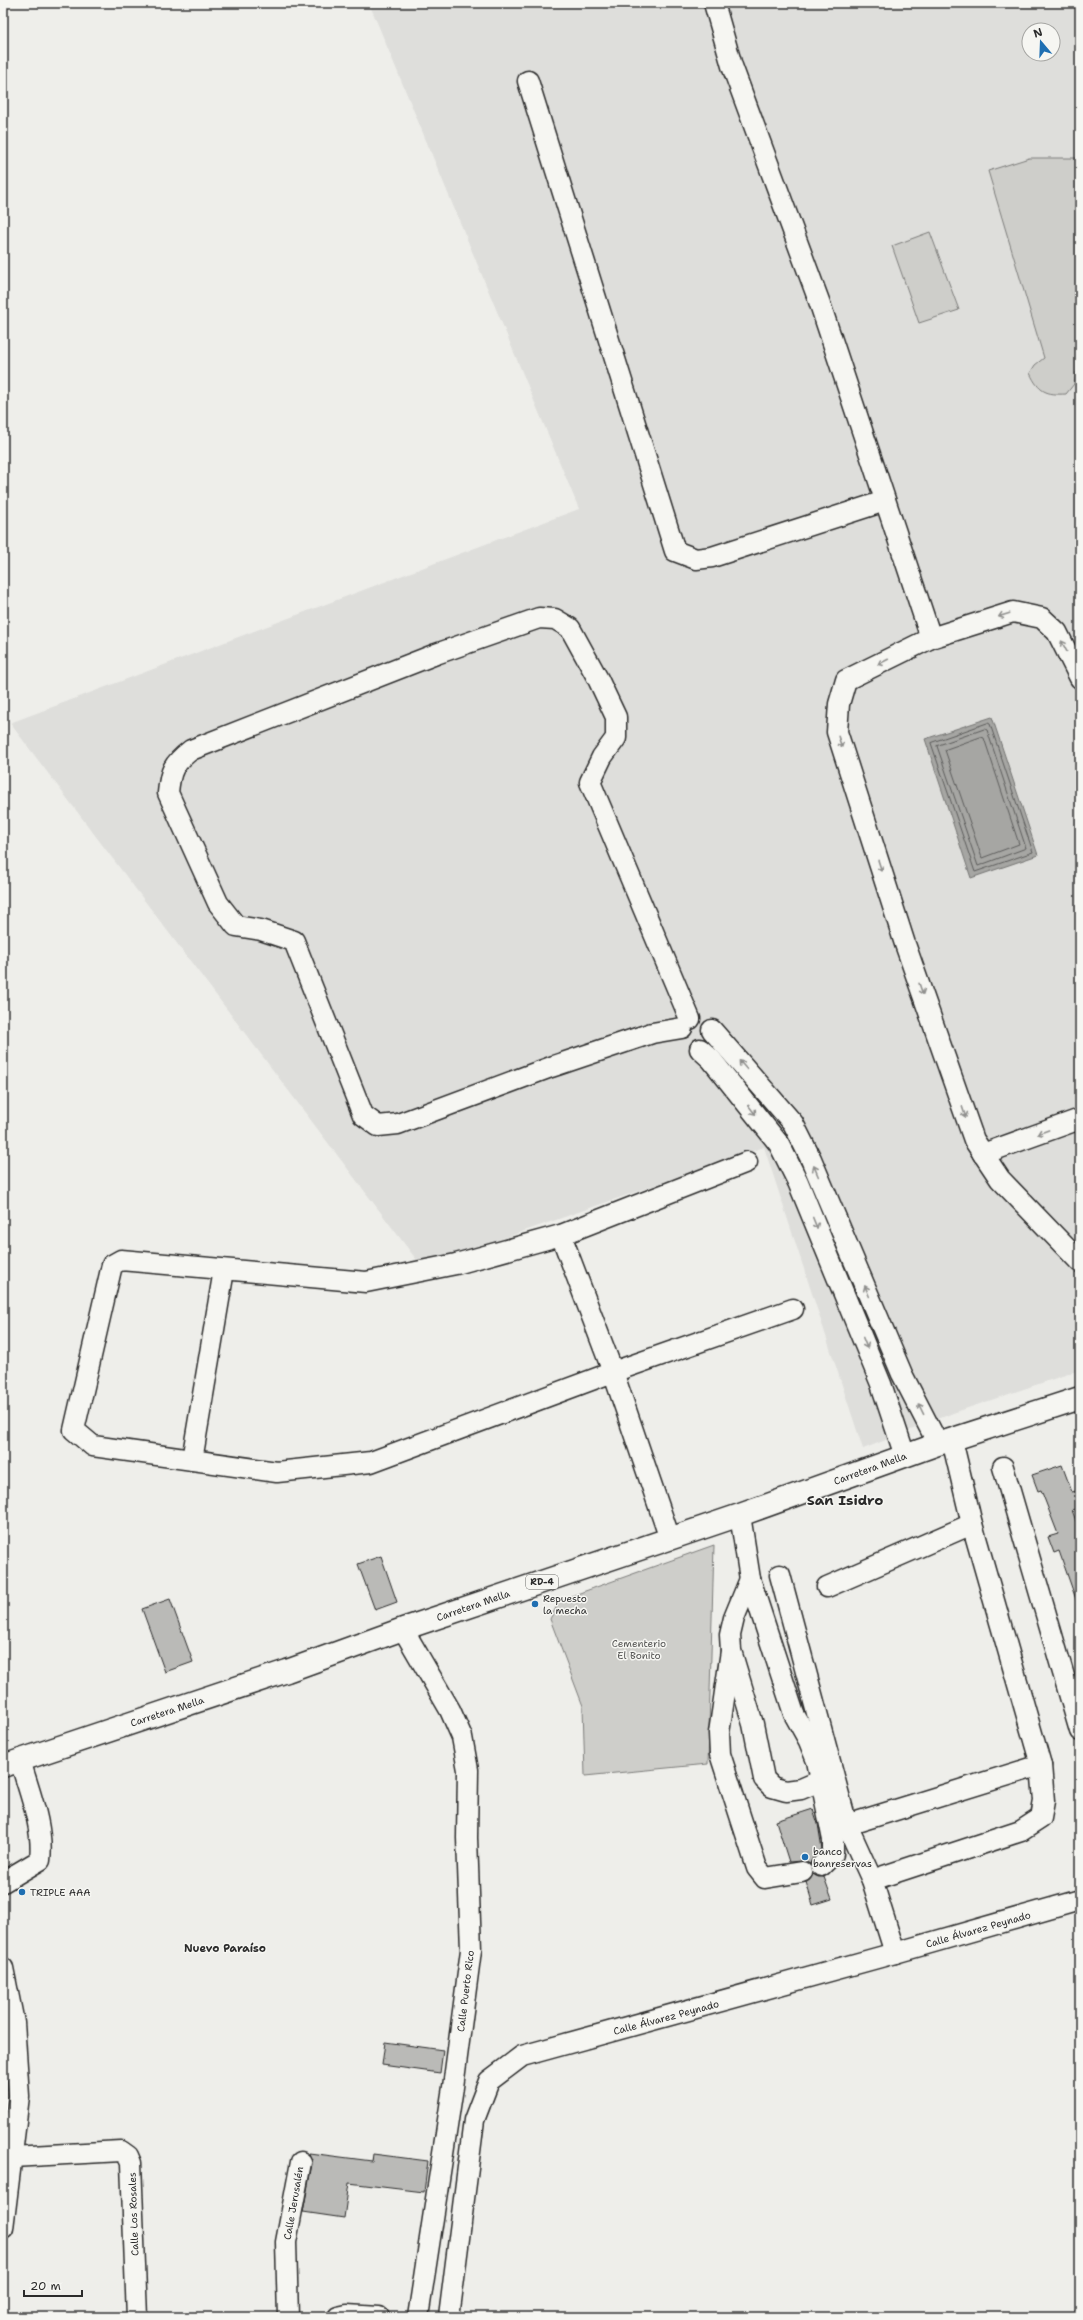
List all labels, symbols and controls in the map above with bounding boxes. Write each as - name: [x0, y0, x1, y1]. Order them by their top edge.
- north arrow: [1021, 22, 1061, 62]
- text: N: [1031, 24, 1045, 42]
- one-way arrow: [997, 612, 1010, 619]
- one-way arrow: [1059, 640, 1067, 652]
- one-way arrow: [877, 659, 889, 666]
- one-way arrow: [837, 735, 844, 748]
- one-way arrow: [877, 859, 884, 872]
- one-way arrow: [918, 983, 925, 996]
- one-way arrow: [738, 1060, 747, 1071]
- one-way arrow: [748, 1105, 756, 1116]
- one-way arrow: [961, 1105, 968, 1118]
- one-way arrow: [1038, 1129, 1050, 1137]
- one-way arrow: [812, 1165, 820, 1177]
- one-way arrow: [812, 1217, 819, 1229]
- one-way arrow: [863, 1285, 870, 1297]
- one-way arrow: [861, 1337, 869, 1349]
- one-way arrow: [917, 1403, 924, 1415]
- street label: Carretera Mella: [832, 1449, 909, 1488]
- district label: San Isidro: [807, 1491, 883, 1509]
- road number: RD-4: [526, 1575, 558, 1589]
- street label: Carretera Mella: [435, 1587, 512, 1624]
- place label: Repuesto la mecha: [543, 1592, 588, 1617]
- marker: Repuesto la mecha: [530, 1599, 540, 1609]
- park label: Cementerio El Bonito: [612, 1637, 666, 1662]
- street label: Carretera Mella: [129, 1693, 206, 1730]
- place label: banco banreservas: [813, 1845, 872, 1870]
- marker: banco banreservas: [800, 1852, 810, 1862]
- place label: TRIPLE AAA: [30, 1886, 90, 1899]
- marker: TRIPLE AAA: [17, 1887, 27, 1897]
- street label: Calle Álvarez Peynado: [924, 1908, 1032, 1951]
- district label: Nuevo Paraíso: [184, 1941, 266, 1956]
- street label: Calle Puerto Rico: [454, 1949, 477, 2033]
- street label: Calle Álvarez Peynado: [612, 1997, 720, 2038]
- street label: Calle Jerusalén: [281, 2165, 306, 2241]
- street label: Calle Los Rosales: [126, 2172, 141, 2256]
- scale bar: [24, 2272, 82, 2298]
- text: 20 m: [30, 2278, 61, 2294]

